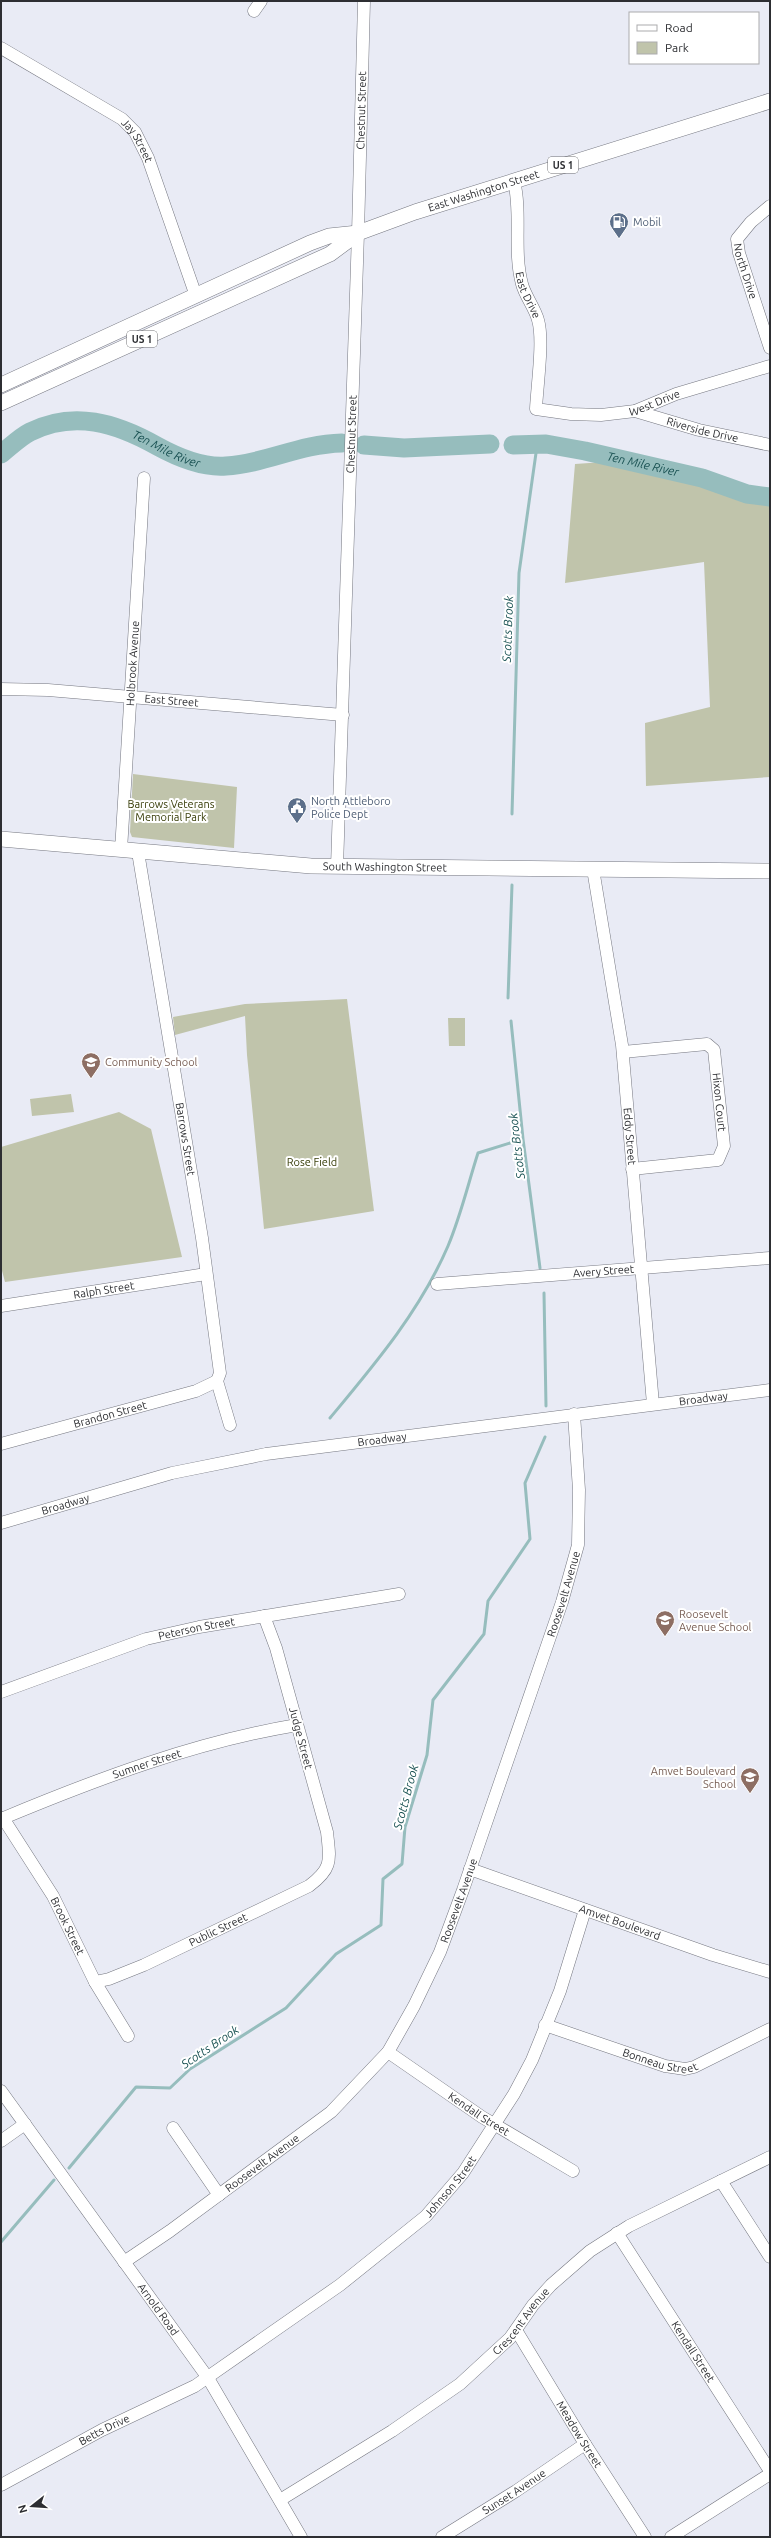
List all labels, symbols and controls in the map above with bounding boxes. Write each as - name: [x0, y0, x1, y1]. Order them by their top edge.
- legend: [629, 12, 759, 64]
- text: Road: [665, 21, 693, 34]
- text: Park: [665, 41, 689, 54]
- street label: Chestnut Street: [354, 70, 368, 150]
- street label: Jay Street: [119, 116, 155, 164]
- road number: US 1: [548, 157, 578, 173]
- street label: East Washington Street: [426, 167, 541, 214]
- fuel station icon: Mobil: [608, 211, 630, 239]
- place label: Mobil: [633, 216, 661, 228]
- street label: North Drive: [732, 242, 760, 300]
- street label: East Drive: [514, 271, 543, 320]
- road number: US 1: [127, 331, 157, 347]
- street label: West Drive: [628, 387, 681, 418]
- street label: Chestnut Street: [344, 394, 359, 474]
- street label: Riverside Drive: [665, 415, 739, 444]
- water label: Ten Mile River: [131, 428, 202, 470]
- water label: Ten Mile River: [606, 449, 681, 479]
- water label: Scotts Brook: [500, 595, 515, 663]
- street label: Holbrook Avenue: [124, 620, 141, 706]
- street label: East Street: [144, 692, 200, 709]
- place label: North Attleboro Police Dept: [311, 795, 391, 820]
- public building icon: North Attleboro Police Dept: [286, 796, 308, 824]
- park label: Barrows Veterans Memorial Park: [127, 798, 215, 823]
- street label: South Washington Street: [323, 860, 448, 873]
- school or university icon: Community School: [80, 1051, 102, 1079]
- place label: Community School: [105, 1056, 198, 1068]
- street label: Hixon Court: [710, 1072, 729, 1133]
- street label: Barrows Street: [174, 1102, 198, 1177]
- street label: Eddy Street: [621, 1107, 638, 1166]
- water label: Scotts Brook: [506, 1111, 527, 1181]
- park label: Rose Field: [287, 1156, 337, 1168]
- street label: Avery Street: [572, 1263, 635, 1279]
- street label: Ralph Street: [73, 1279, 136, 1301]
- street label: Broadway: [678, 1389, 729, 1408]
- street label: Brandon Street: [72, 1398, 149, 1430]
- street label: Broadway: [357, 1430, 408, 1448]
- street label: Broadway: [40, 1491, 91, 1517]
- street label: Roosevelt Avenue: [545, 1550, 582, 1638]
- place label: Roosevelt Avenue School: [679, 1608, 752, 1633]
- school or university icon: Roosevelt Avenue School: [654, 1609, 676, 1637]
- street label: Peterson Street: [157, 1615, 236, 1642]
- street label: Judge Street: [287, 1706, 315, 1771]
- street label: Sumner Street: [111, 1747, 183, 1781]
- water label: Scotts Brook: [390, 1762, 421, 1832]
- place label: Amvet Boulevard School: [651, 1765, 736, 1790]
- school or university icon: Amvet Boulevard School: [739, 1766, 761, 1794]
- street label: Roosevelt Avenue: [438, 1857, 479, 1944]
- street label: Brook Street: [48, 1895, 87, 1957]
- street label: Amvet Boulevard: [578, 1902, 662, 1942]
- street label: Public Street: [187, 1910, 250, 1949]
- water label: Scotts Brook: [178, 2022, 242, 2071]
- street label: Bonneau Street: [621, 2046, 700, 2075]
- street label: Kendall Street: [446, 2090, 512, 2138]
- street label: Roosevelt Avenue: [223, 2132, 301, 2194]
- street label: Johnson Street: [422, 2153, 479, 2220]
- street label: Arnold Road: [136, 2281, 181, 2338]
- street label: Crescent Avenue: [490, 2285, 552, 2357]
- street label: Kendall Street: [669, 2319, 718, 2385]
- street label: Meadow Street: [554, 2399, 605, 2470]
- street label: Betts Drive: [77, 2412, 131, 2447]
- street label: Sunset Avenue: [480, 2467, 548, 2517]
- north arrow: [12, 2486, 52, 2526]
- text: N: [15, 2503, 29, 2515]

